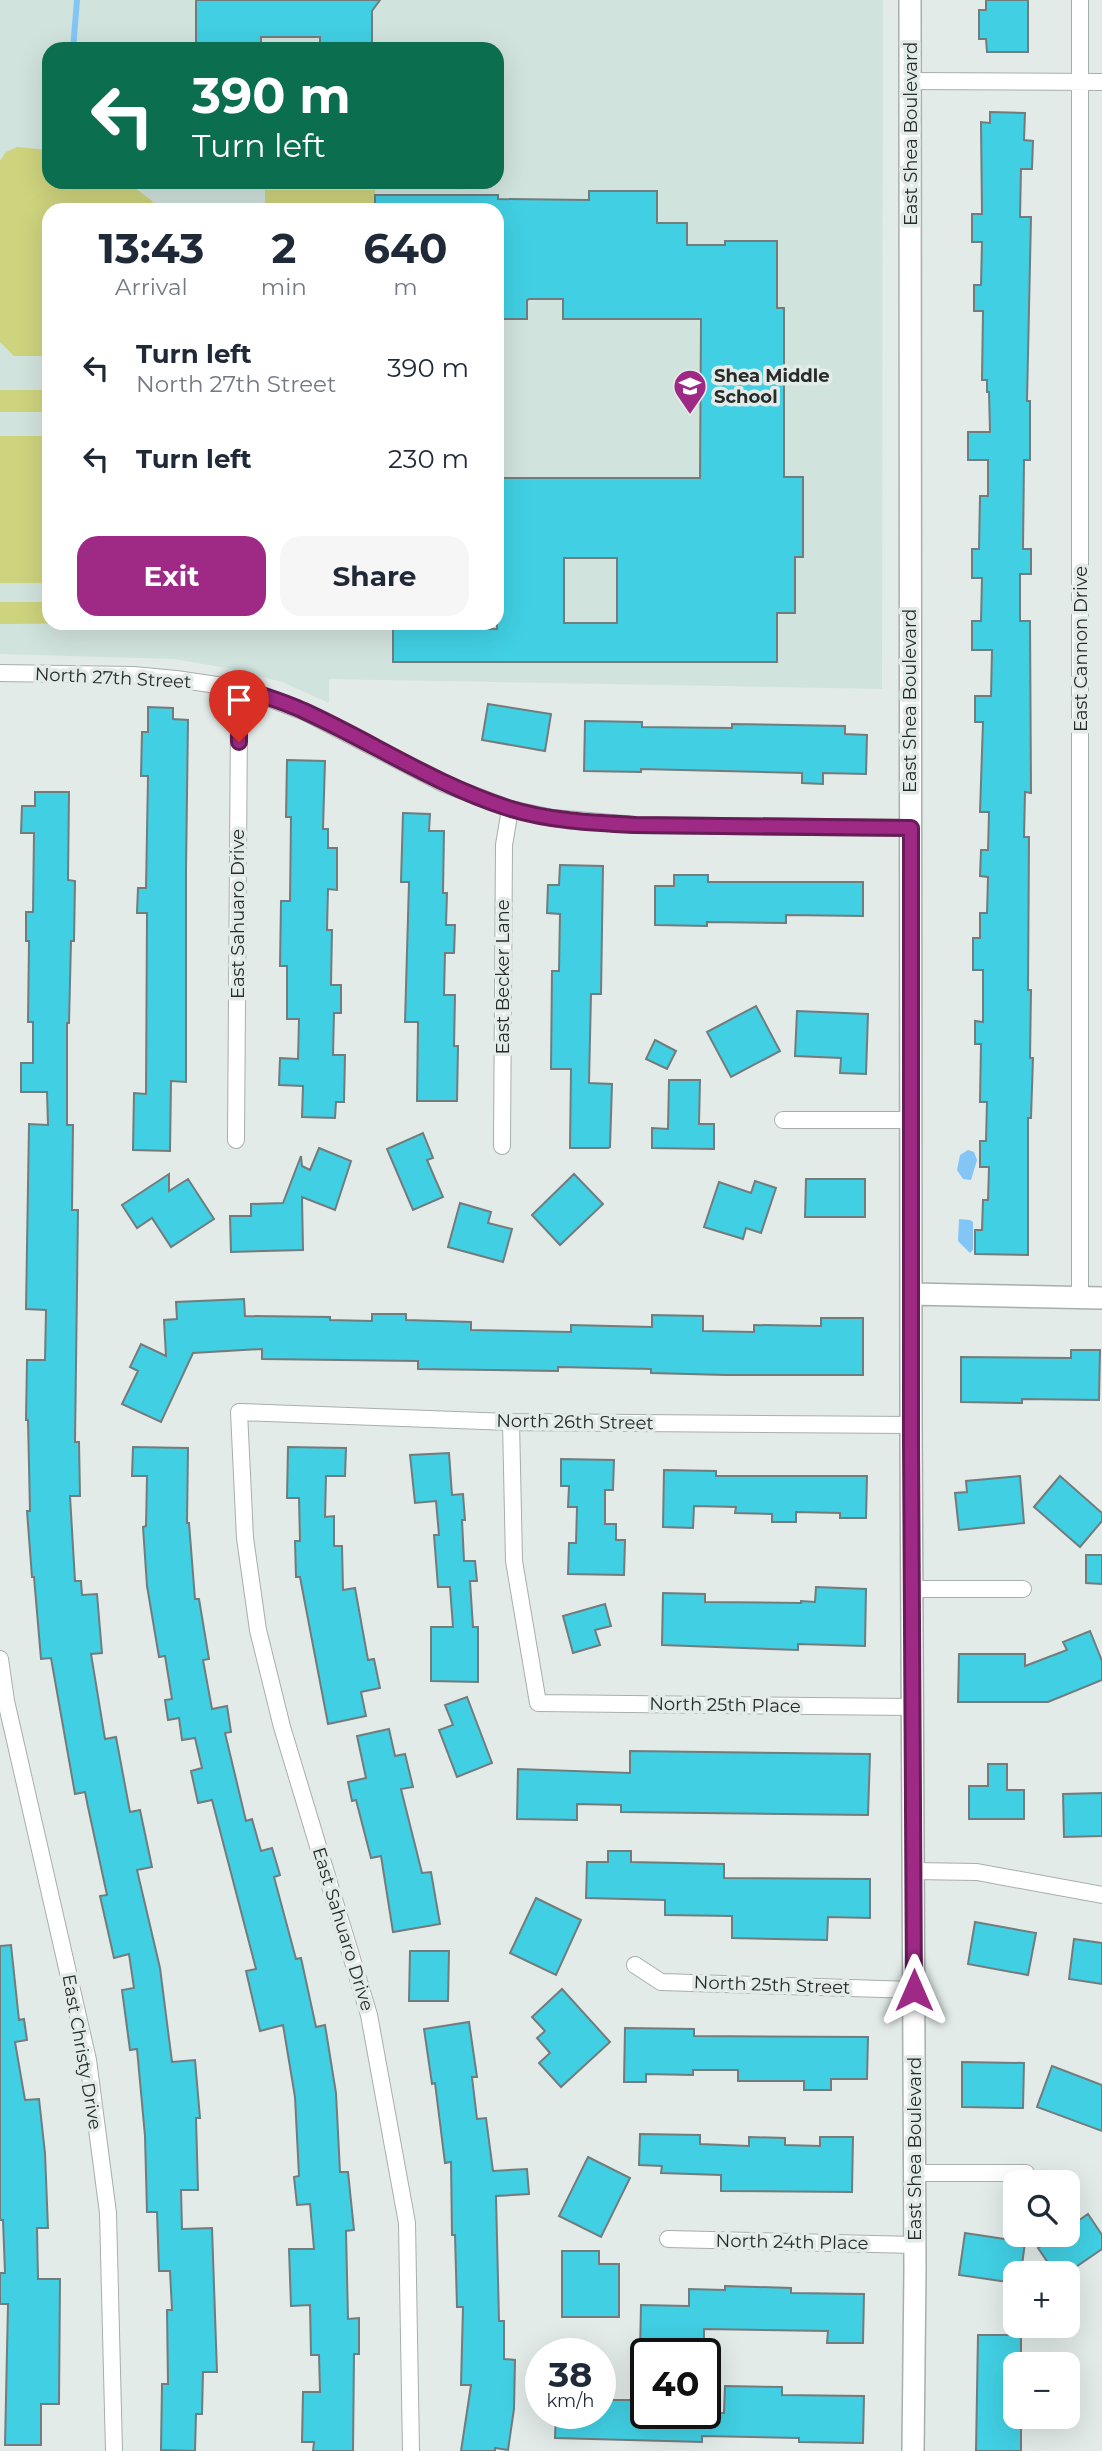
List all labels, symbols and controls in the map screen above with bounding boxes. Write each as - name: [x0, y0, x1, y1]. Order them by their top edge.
- street label: East Shea Boulevard: [900, 42, 922, 226]
- text: 390 m: [192, 66, 351, 125]
- icon: left: [77, 70, 168, 161]
- text: Turn left: [192, 126, 326, 165]
- text: 13:43: [98, 222, 204, 274]
- text: 2: [271, 222, 296, 274]
- text: 640: [363, 222, 448, 274]
- text: Arrival: [115, 273, 188, 301]
- text: min: [261, 273, 307, 301]
- text: m: [393, 273, 418, 301]
- text: Turn left: [136, 338, 252, 370]
- icon: left: [77, 349, 115, 387]
- text: 390 m: [387, 352, 469, 384]
- place label: Shea Middle School: [714, 365, 830, 408]
- school or university icon: Shea Middle School: [671, 367, 709, 416]
- text: North 27th Street: [136, 370, 336, 398]
- icon: left: [77, 440, 115, 478]
- text: Turn left: [136, 443, 252, 475]
- text: 230 m: [388, 443, 469, 475]
- button: Exit: [77, 536, 266, 616]
- button: Share: [280, 536, 469, 616]
- street label: East Cannon Drive: [1070, 566, 1092, 732]
- street label: East Shea Boulevard: [899, 609, 921, 793]
- street label: North 27th Street: [34, 663, 192, 693]
- pin: [209, 670, 269, 742]
- icon: arrive: [220, 681, 258, 719]
- street label: East Sahuaro Drive: [227, 829, 249, 999]
- street label: East Becker Lane: [492, 899, 514, 1055]
- street label: North 26th Street: [496, 1410, 654, 1434]
- street label: North 25th Place: [649, 1693, 801, 1717]
- street label: East Sahuaro Drive: [308, 1844, 378, 2014]
- position arrow: [877, 1953, 951, 2027]
- street label: North 25th Street: [693, 1971, 851, 1999]
- street label: East Christy Drive: [58, 1973, 107, 2131]
- street label: East Shea Boulevard: [904, 2057, 926, 2241]
- map controls: [1003, 2170, 1080, 2429]
- button: search: [1003, 2170, 1080, 2247]
- street label: North 24th Place: [715, 2230, 869, 2254]
- button: +: [1003, 2261, 1080, 2338]
- speed limit sign: 40: [630, 2338, 721, 2429]
- button: −: [1003, 2352, 1080, 2429]
- text: 38: [549, 2353, 592, 2396]
- text: km/h: [546, 2390, 595, 2412]

